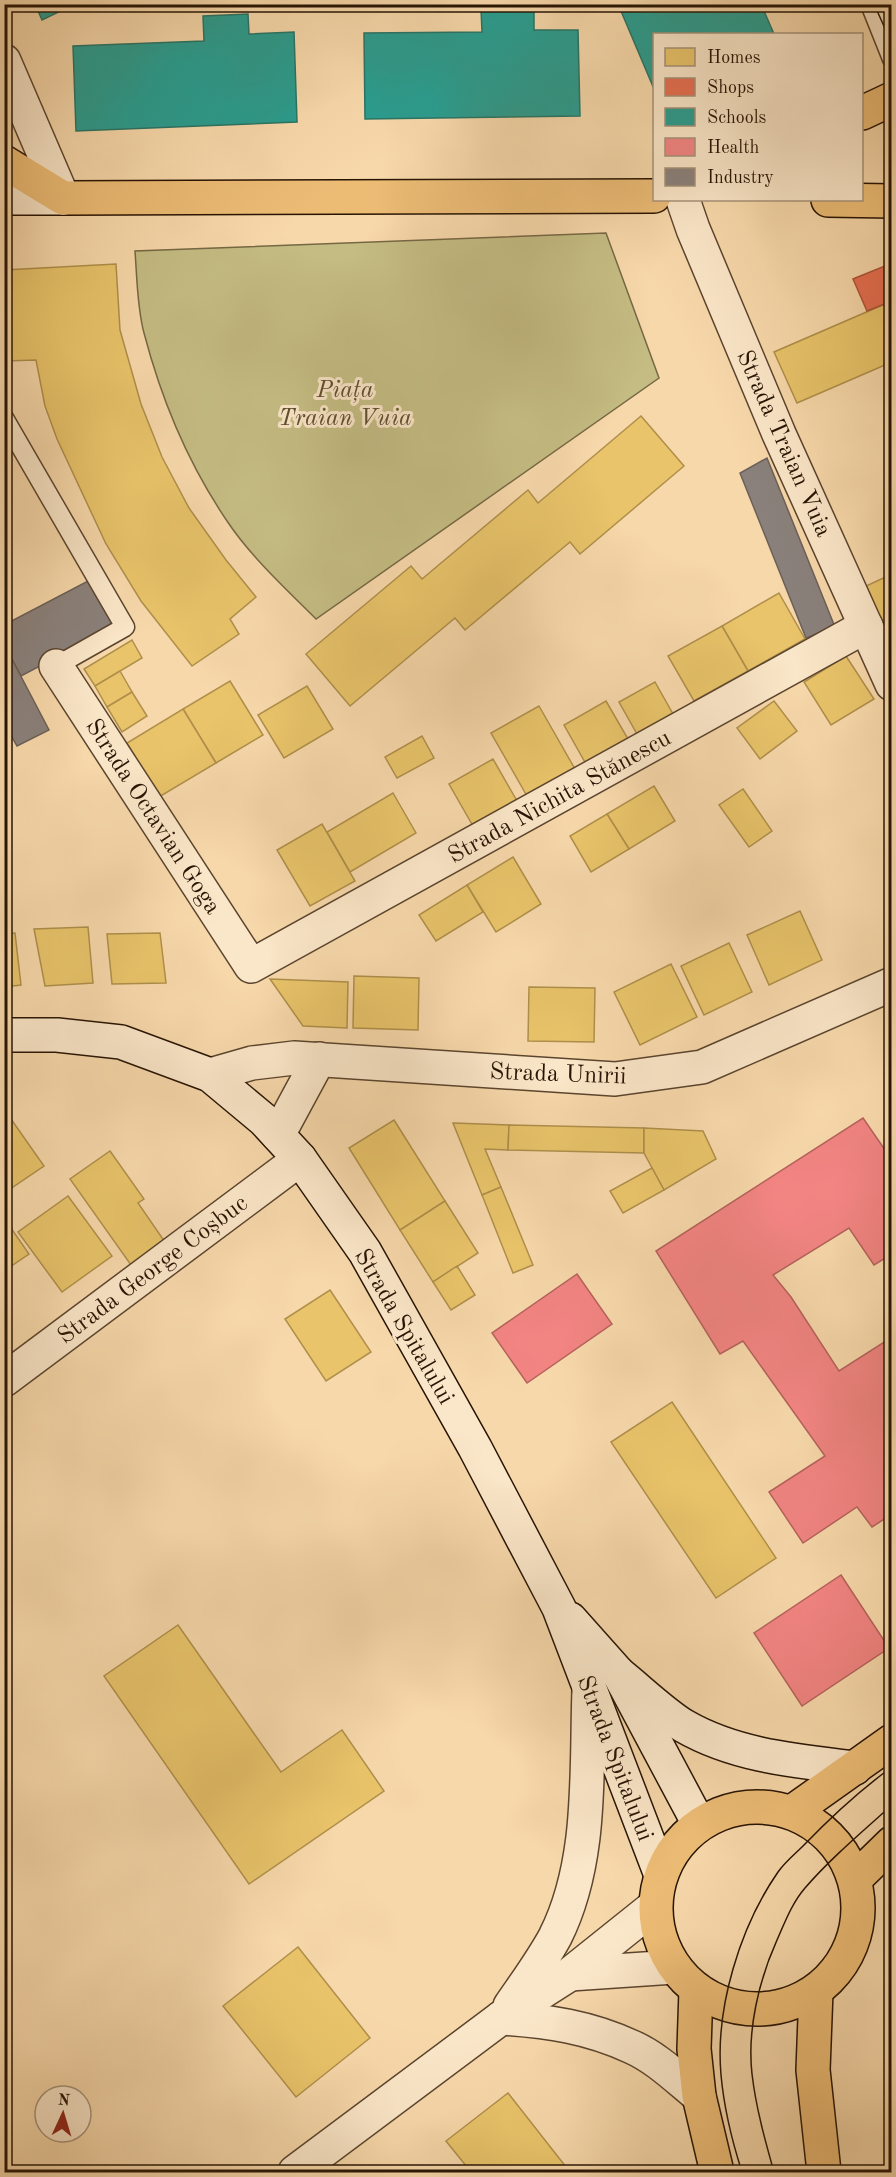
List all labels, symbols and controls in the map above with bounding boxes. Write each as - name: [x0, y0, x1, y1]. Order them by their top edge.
- legend: [653, 33, 863, 201]
- text: Homes: [707, 49, 761, 67]
- text: Shops: [707, 79, 754, 97]
- text: Schools: [707, 109, 767, 127]
- text: Health: [707, 139, 760, 157]
- text: Industry: [707, 169, 774, 187]
- street label: Strada Traian Vuia: [731, 347, 835, 541]
- park label: Piața Traian Vuia: [278, 379, 412, 431]
- street label: Strada Octavian Goga: [80, 715, 224, 919]
- street label: Strada Nichita Stănescu: [444, 726, 676, 869]
- street label: Strada Unirii: [489, 1061, 627, 1089]
- street label: Strada George Coșbuc: [54, 1192, 253, 1350]
- street label: Strada Spitalului: [349, 1245, 457, 1409]
- street label: Strada Spitalului: [572, 1673, 657, 1845]
- north arrow: [33, 2084, 93, 2144]
- text: N: [57, 2093, 71, 2109]

